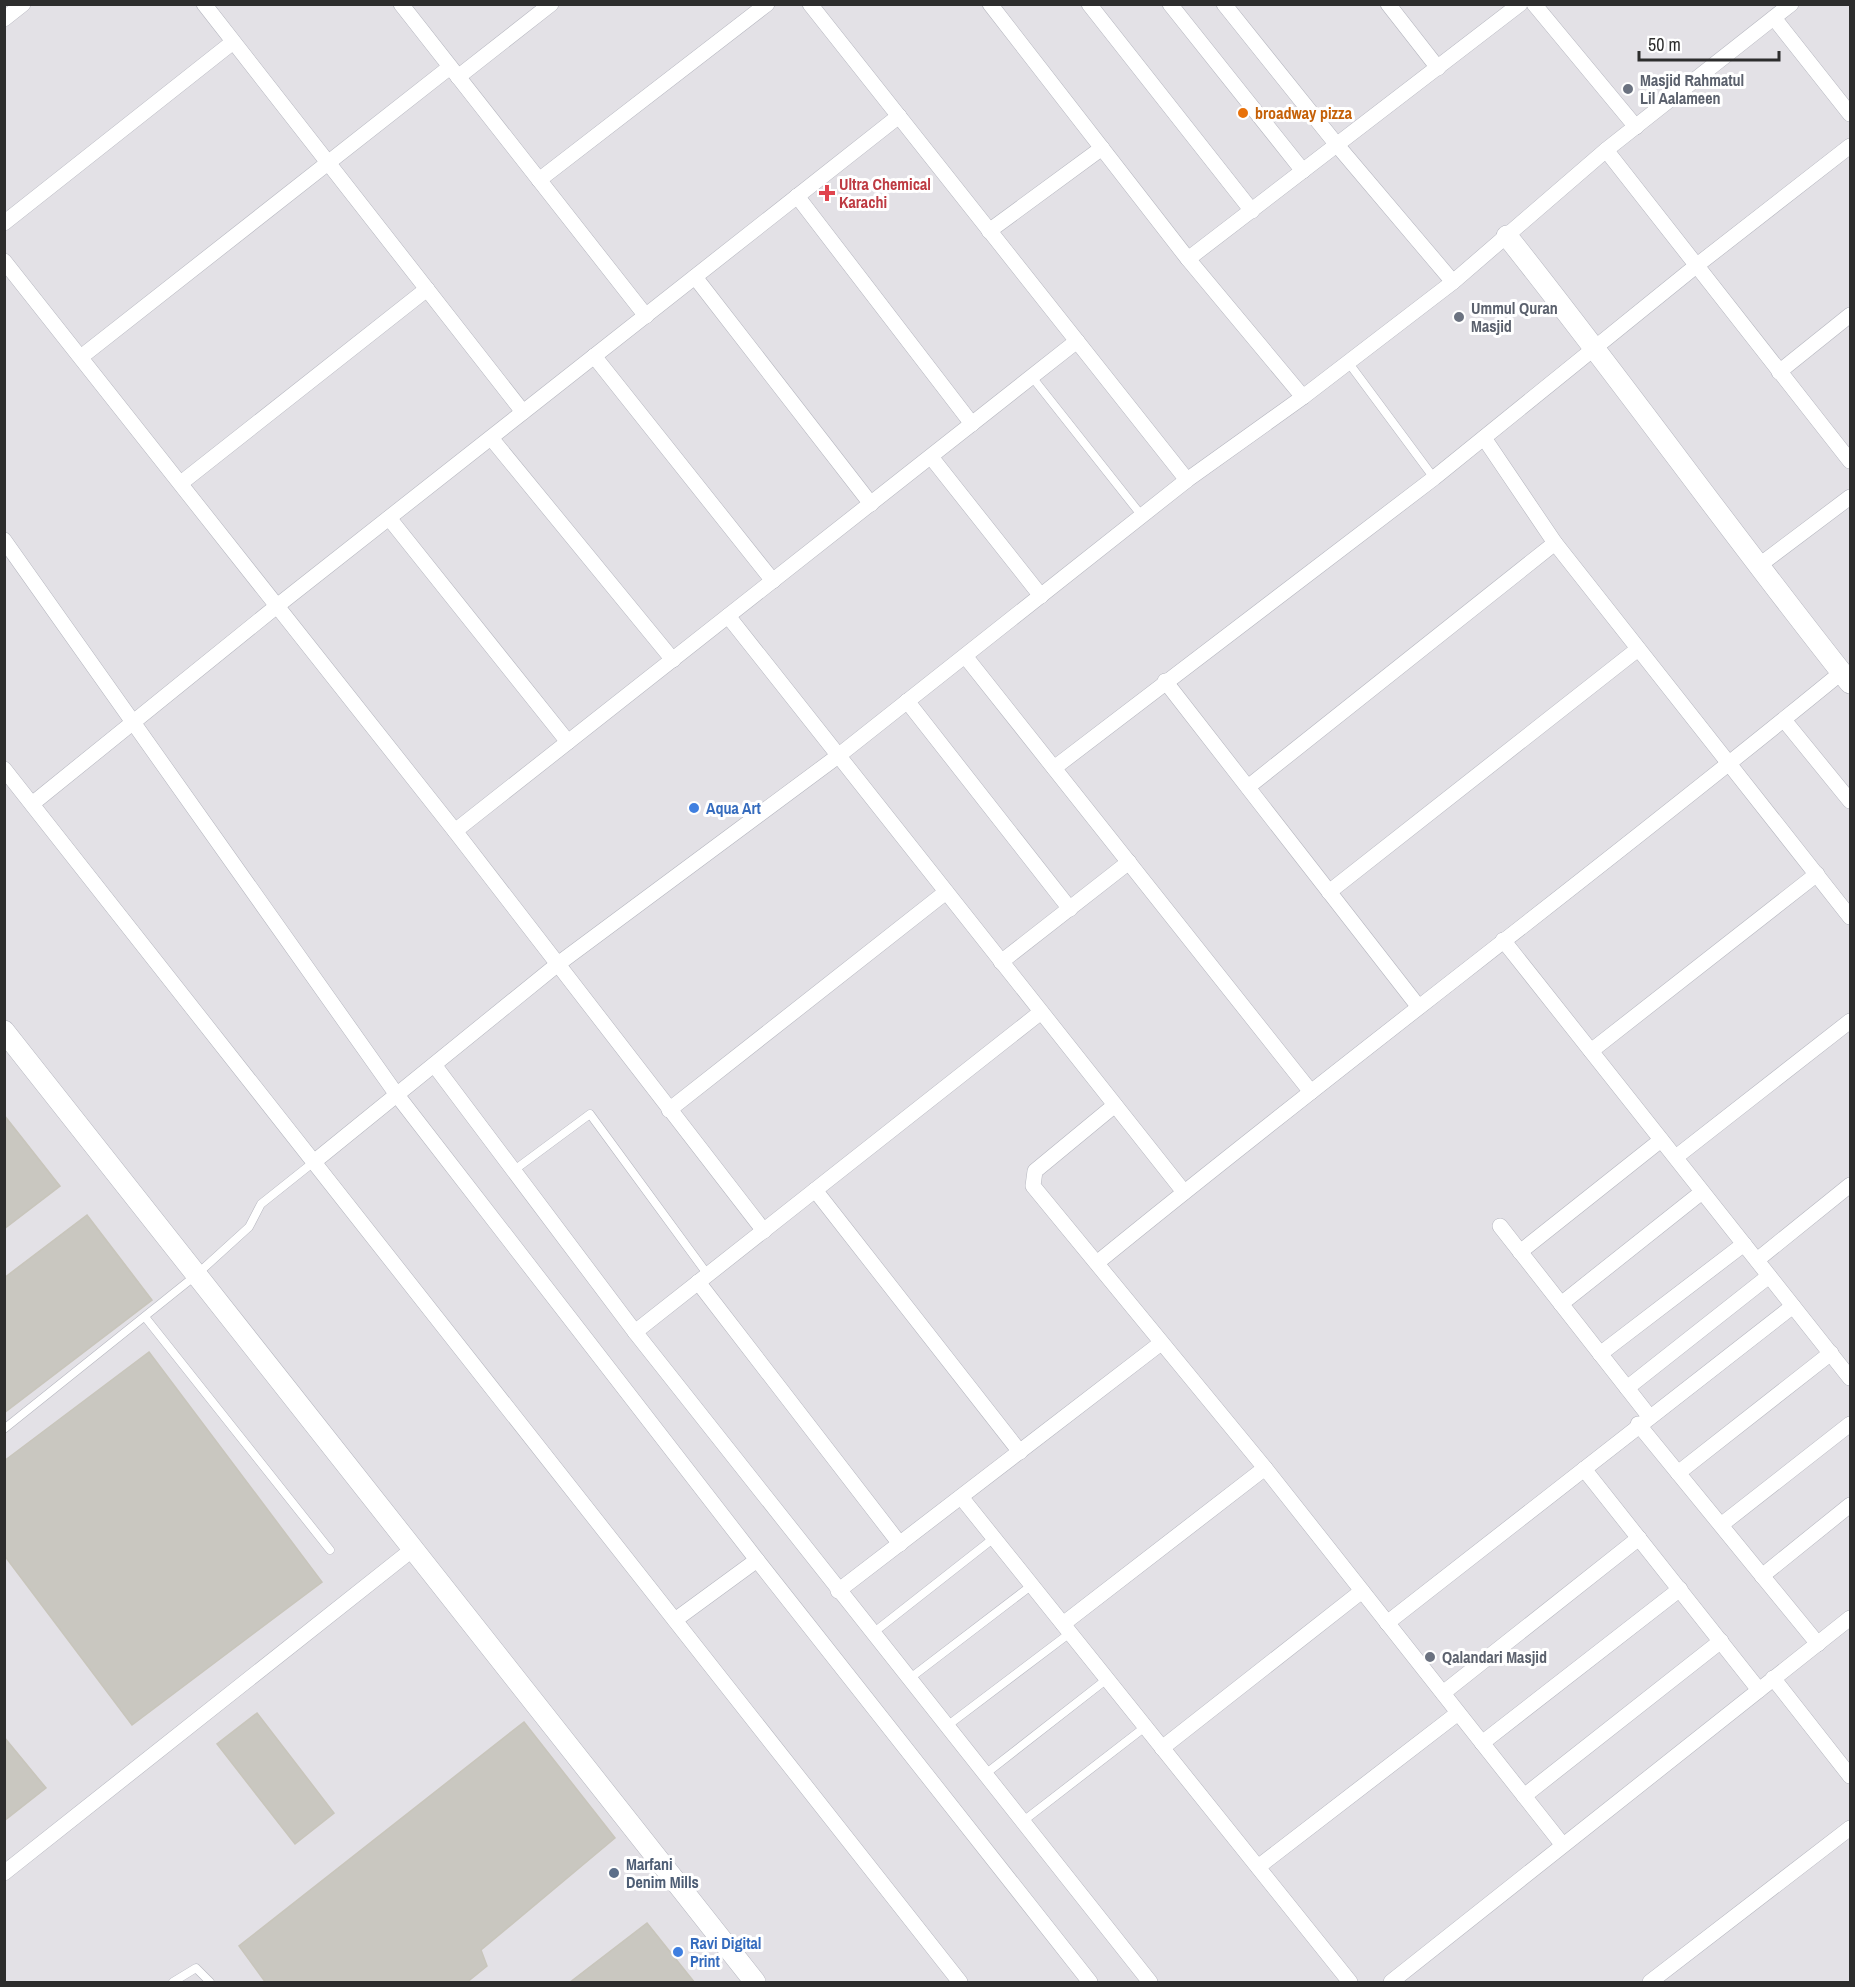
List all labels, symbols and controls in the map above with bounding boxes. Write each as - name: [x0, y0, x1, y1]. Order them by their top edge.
- scale bar: [1639, 24, 1778, 62]
- text: 50 m: [1648, 32, 1681, 57]
- place label: Masjid Rahmatul Lil Aalameen: [1640, 69, 1744, 109]
- marker: Masjid Rahmatul Lil Aalameen: [1621, 82, 1635, 96]
- place label: broadway pizza: [1255, 102, 1353, 124]
- marker: broadway pizza: [1236, 106, 1250, 120]
- place label: Ultra Chemical Karachi: [839, 173, 931, 213]
- marker: Ultra Chemical Karachi: [820, 186, 834, 200]
- place label: Ummul Quran Masjid: [1471, 297, 1558, 337]
- marker: Ummul Quran Masjid: [1452, 310, 1466, 324]
- place label: Aqua Art: [706, 797, 762, 819]
- marker: Aqua Art: [687, 801, 701, 815]
- place label: Qalandari Masjid: [1442, 1646, 1547, 1668]
- marker: Qalandari Masjid: [1423, 1650, 1437, 1664]
- place label: Marfani Denim Mills: [626, 1853, 699, 1893]
- marker: Marfani Denim Mills: [607, 1866, 621, 1880]
- place label: Ravi Digital Print: [690, 1932, 761, 1972]
- marker: Ravi Digital Print: [671, 1945, 685, 1959]

